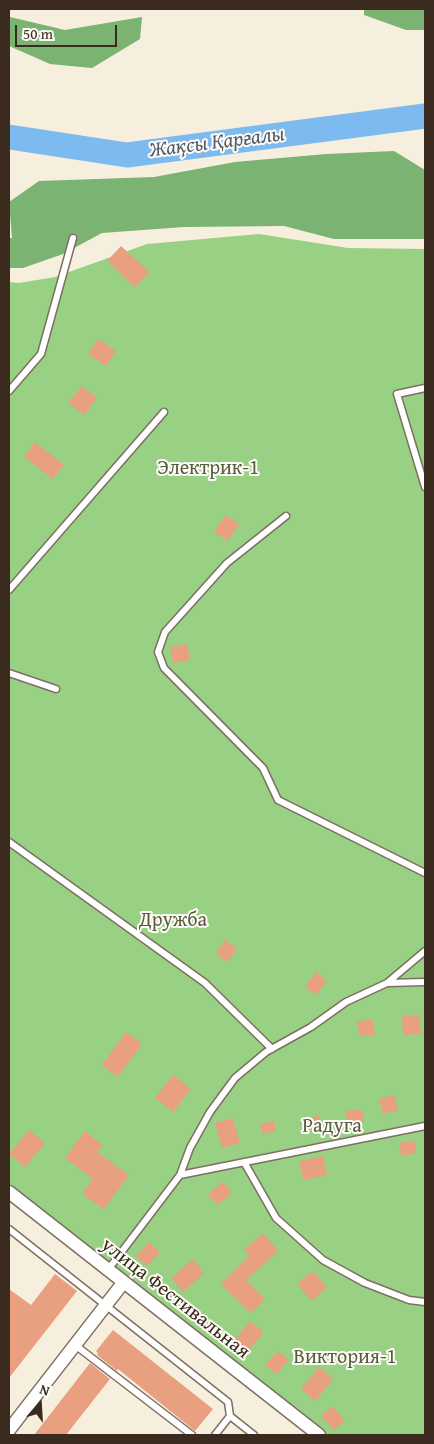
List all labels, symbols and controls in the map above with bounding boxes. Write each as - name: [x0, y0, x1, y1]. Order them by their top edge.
- scale bar: [18, 15, 120, 47]
- text: 50 m: [23, 23, 53, 44]
- water label: Жақсы Қарғалы: [148, 122, 286, 164]
- park label: Электрик-1: [157, 457, 259, 481]
- park label: Дружба: [139, 909, 207, 933]
- park label: Радуга: [302, 1115, 362, 1139]
- street label: улица Фестивальная: [96, 1233, 254, 1365]
- park label: Виктория-1: [294, 1346, 396, 1370]
- north arrow: [15, 1379, 65, 1429]
- text: N: [37, 1379, 53, 1401]

